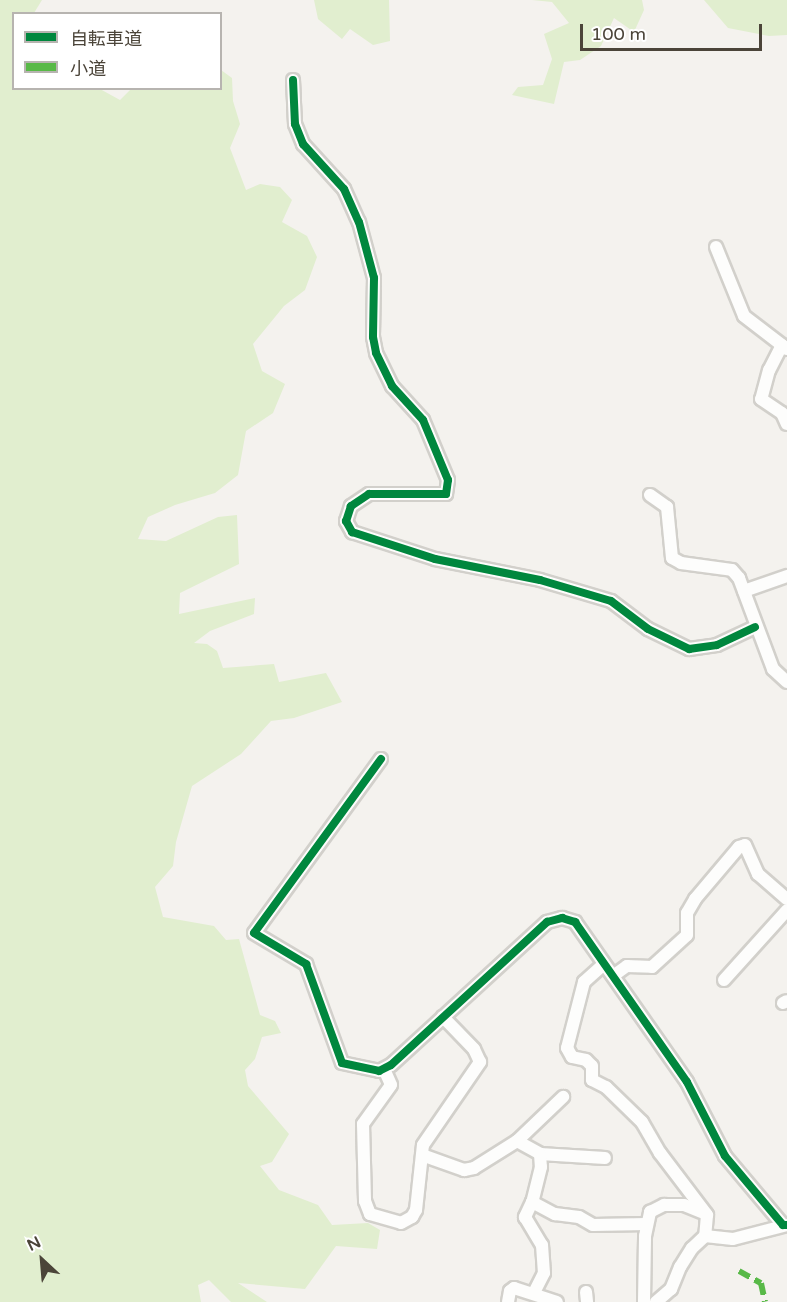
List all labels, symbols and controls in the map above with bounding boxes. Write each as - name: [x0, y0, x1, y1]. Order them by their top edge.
- legend: [12, 12, 222, 90]
- scale bar: [583, 12, 764, 50]
- text: 100 m: [591, 23, 646, 45]
- text: 自転車道: [70, 28, 142, 50]
- text: 小道: [70, 58, 106, 80]
- north arrow: [12, 1230, 72, 1290]
- text: N: [24, 1232, 44, 1256]

